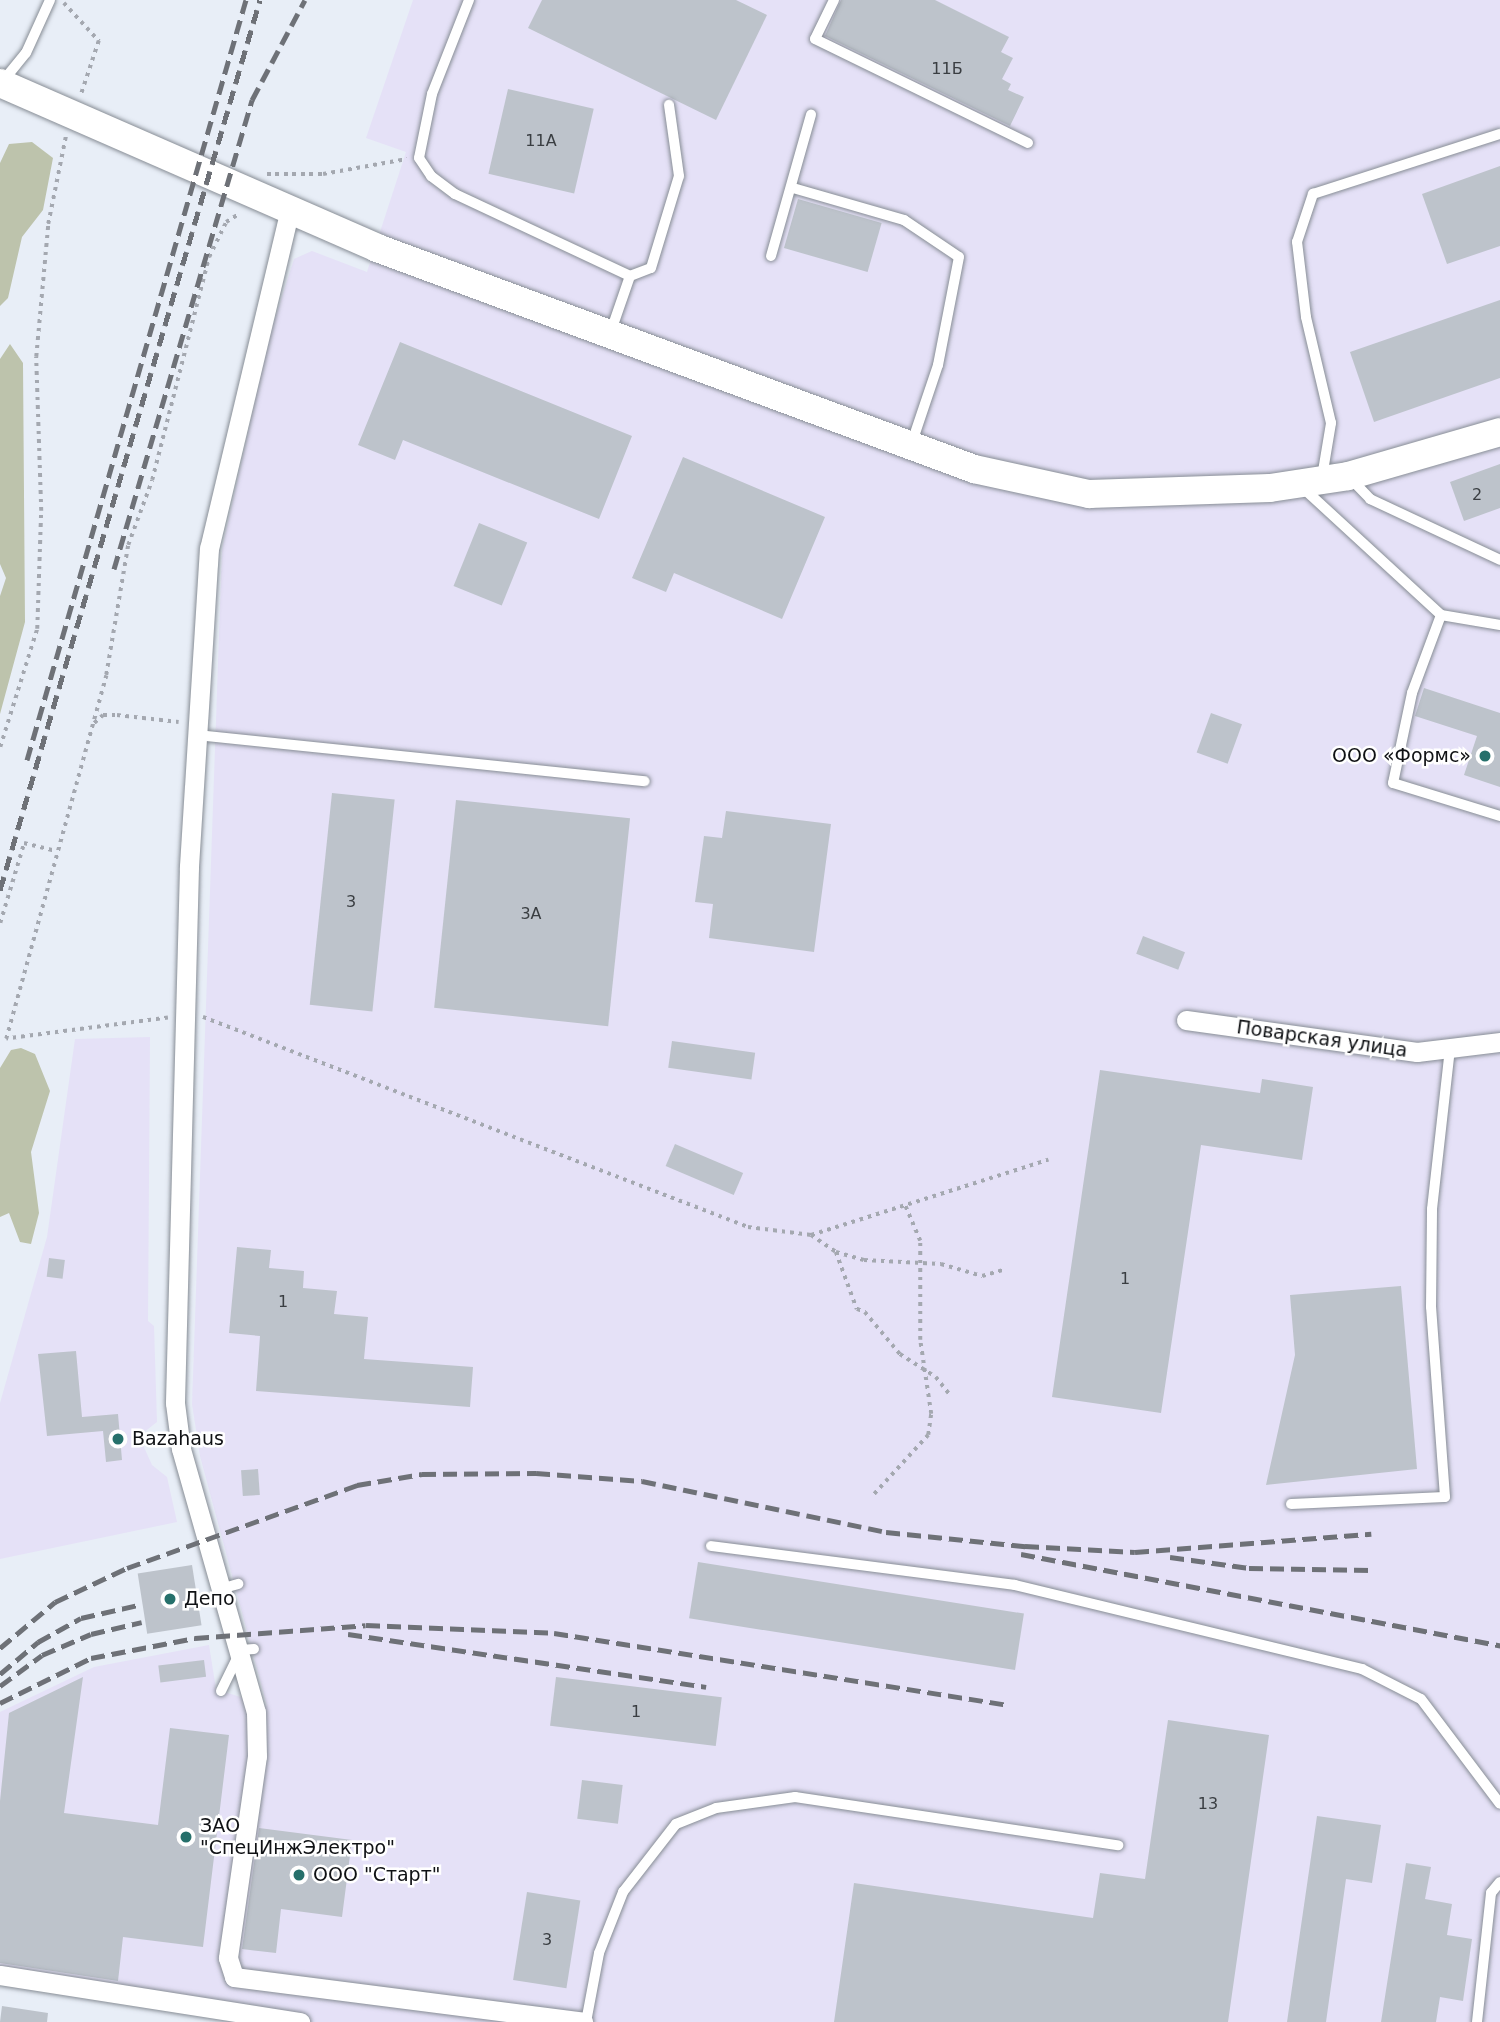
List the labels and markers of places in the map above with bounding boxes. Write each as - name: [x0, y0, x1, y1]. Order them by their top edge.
- place label: ООО «Формс»: [1332, 745, 1471, 767]
- marker: ООО «Формс»: [1477, 748, 1493, 764]
- place label: Bazahaus: [132, 1428, 224, 1450]
- marker: Bazahaus: [110, 1431, 126, 1447]
- place label: Депо: [184, 1588, 235, 1610]
- marker: Депо: [162, 1591, 178, 1607]
- place label: ЗАО "СпецИнжЭлектро": [200, 1815, 395, 1859]
- marker: ЗАО "СпецИнжЭлектро": [178, 1829, 194, 1845]
- place label: ООО "Старт": [313, 1864, 440, 1886]
- marker: ООО "Старт": [291, 1867, 307, 1883]

